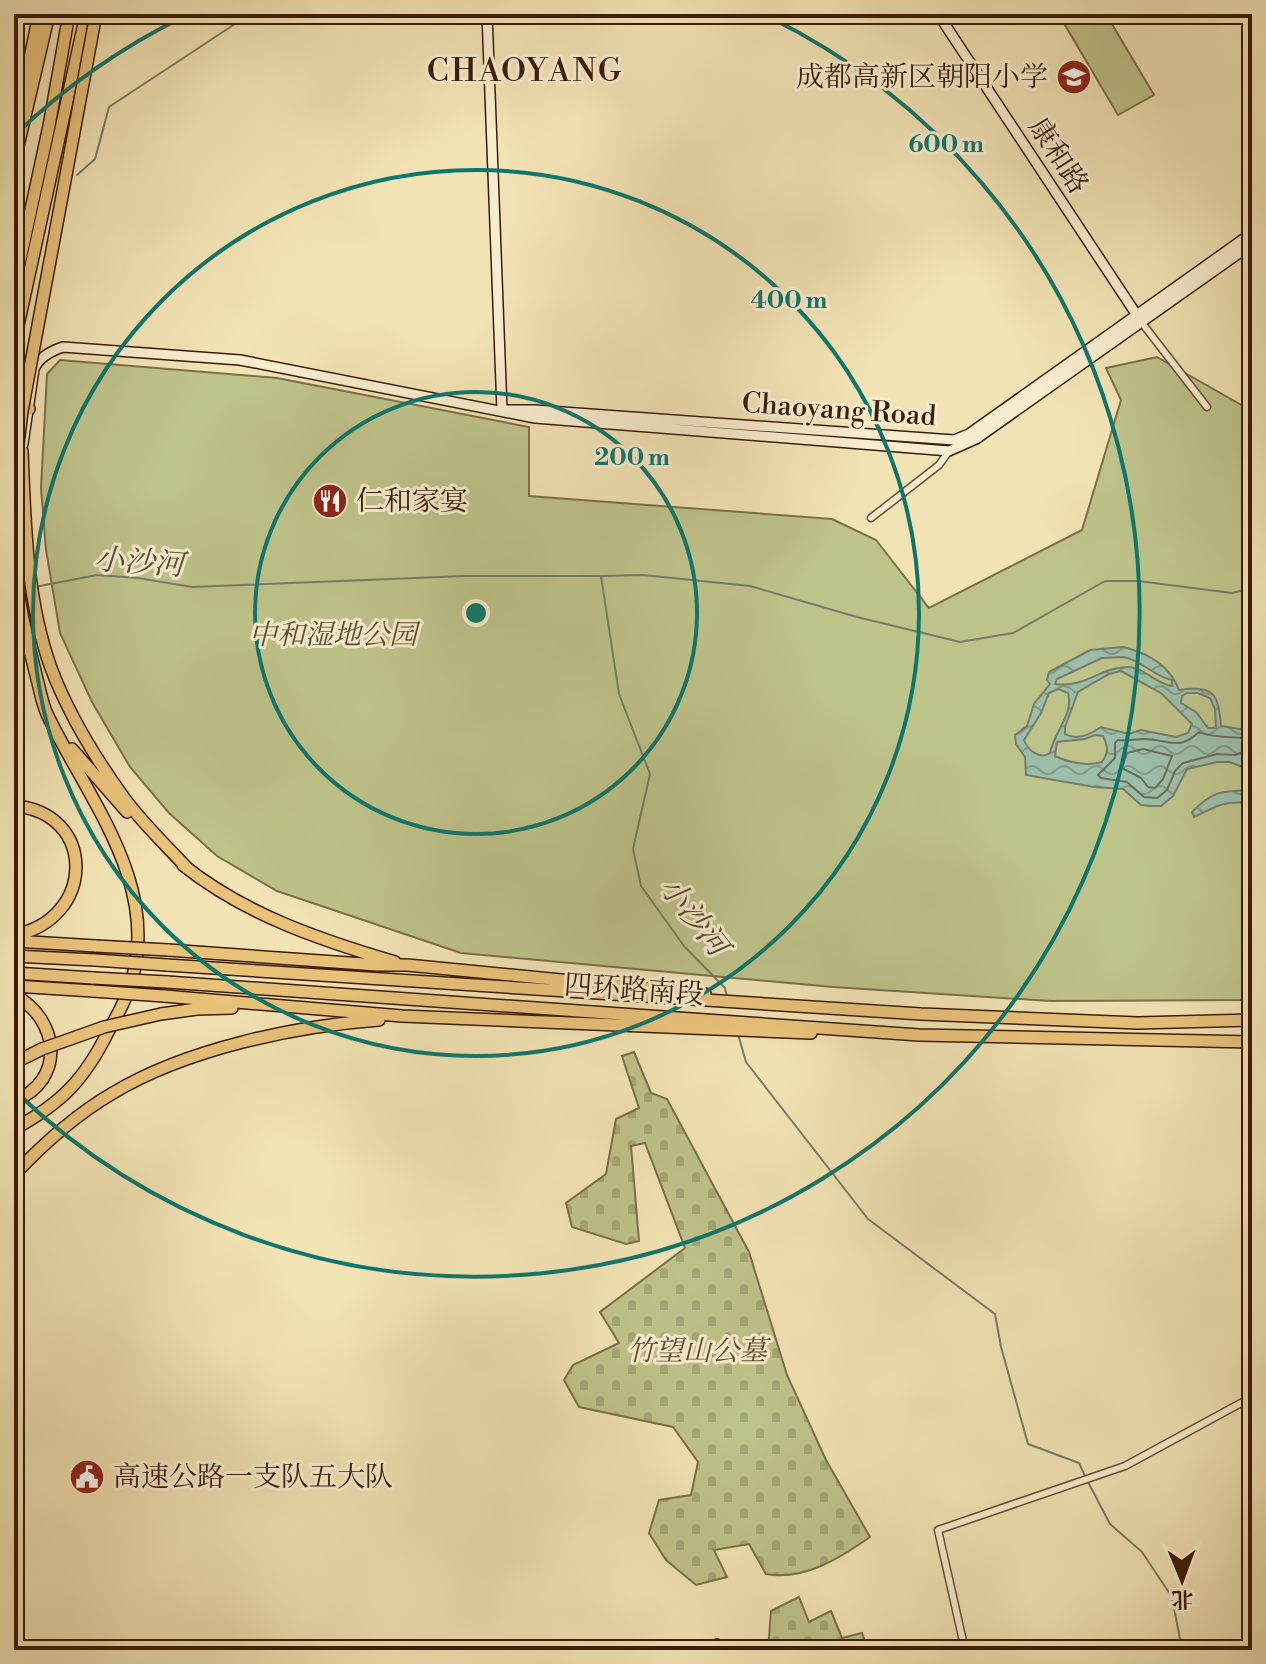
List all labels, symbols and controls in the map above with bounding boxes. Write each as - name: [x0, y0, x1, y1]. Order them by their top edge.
- district label: CHAOYANG: [427, 51, 623, 91]
- school or university icon: 成都高新区朝阳小学: [1055, 58, 1093, 96]
- place label: 成都高新区朝阳小学: [796, 60, 1048, 95]
- street label: 康和路: [1020, 111, 1096, 201]
- text: 600 m: [908, 130, 984, 160]
- text: 400 m: [751, 286, 827, 316]
- street label: Chaoyang Road: [741, 386, 937, 434]
- text: 200 m: [594, 443, 670, 473]
- restaurant icon: 仁和家宴: [311, 482, 349, 520]
- place label: 仁和家宴: [356, 484, 468, 519]
- water label: 小沙河: [93, 541, 190, 585]
- centre of rings: [462, 599, 490, 627]
- park label: 中和湿地公园: [249, 618, 421, 653]
- water label: 小沙河: [650, 870, 739, 968]
- street label: 四环路南段: [563, 968, 705, 1012]
- park label: 竹望山公墓: [627, 1334, 771, 1369]
- public building icon: 高速公路一支队五大队: [68, 1458, 106, 1496]
- place label: 高速公路一支队五大队: [113, 1460, 393, 1495]
- north arrow: [1142, 1540, 1222, 1620]
- text: 北: [1171, 1585, 1194, 1612]

